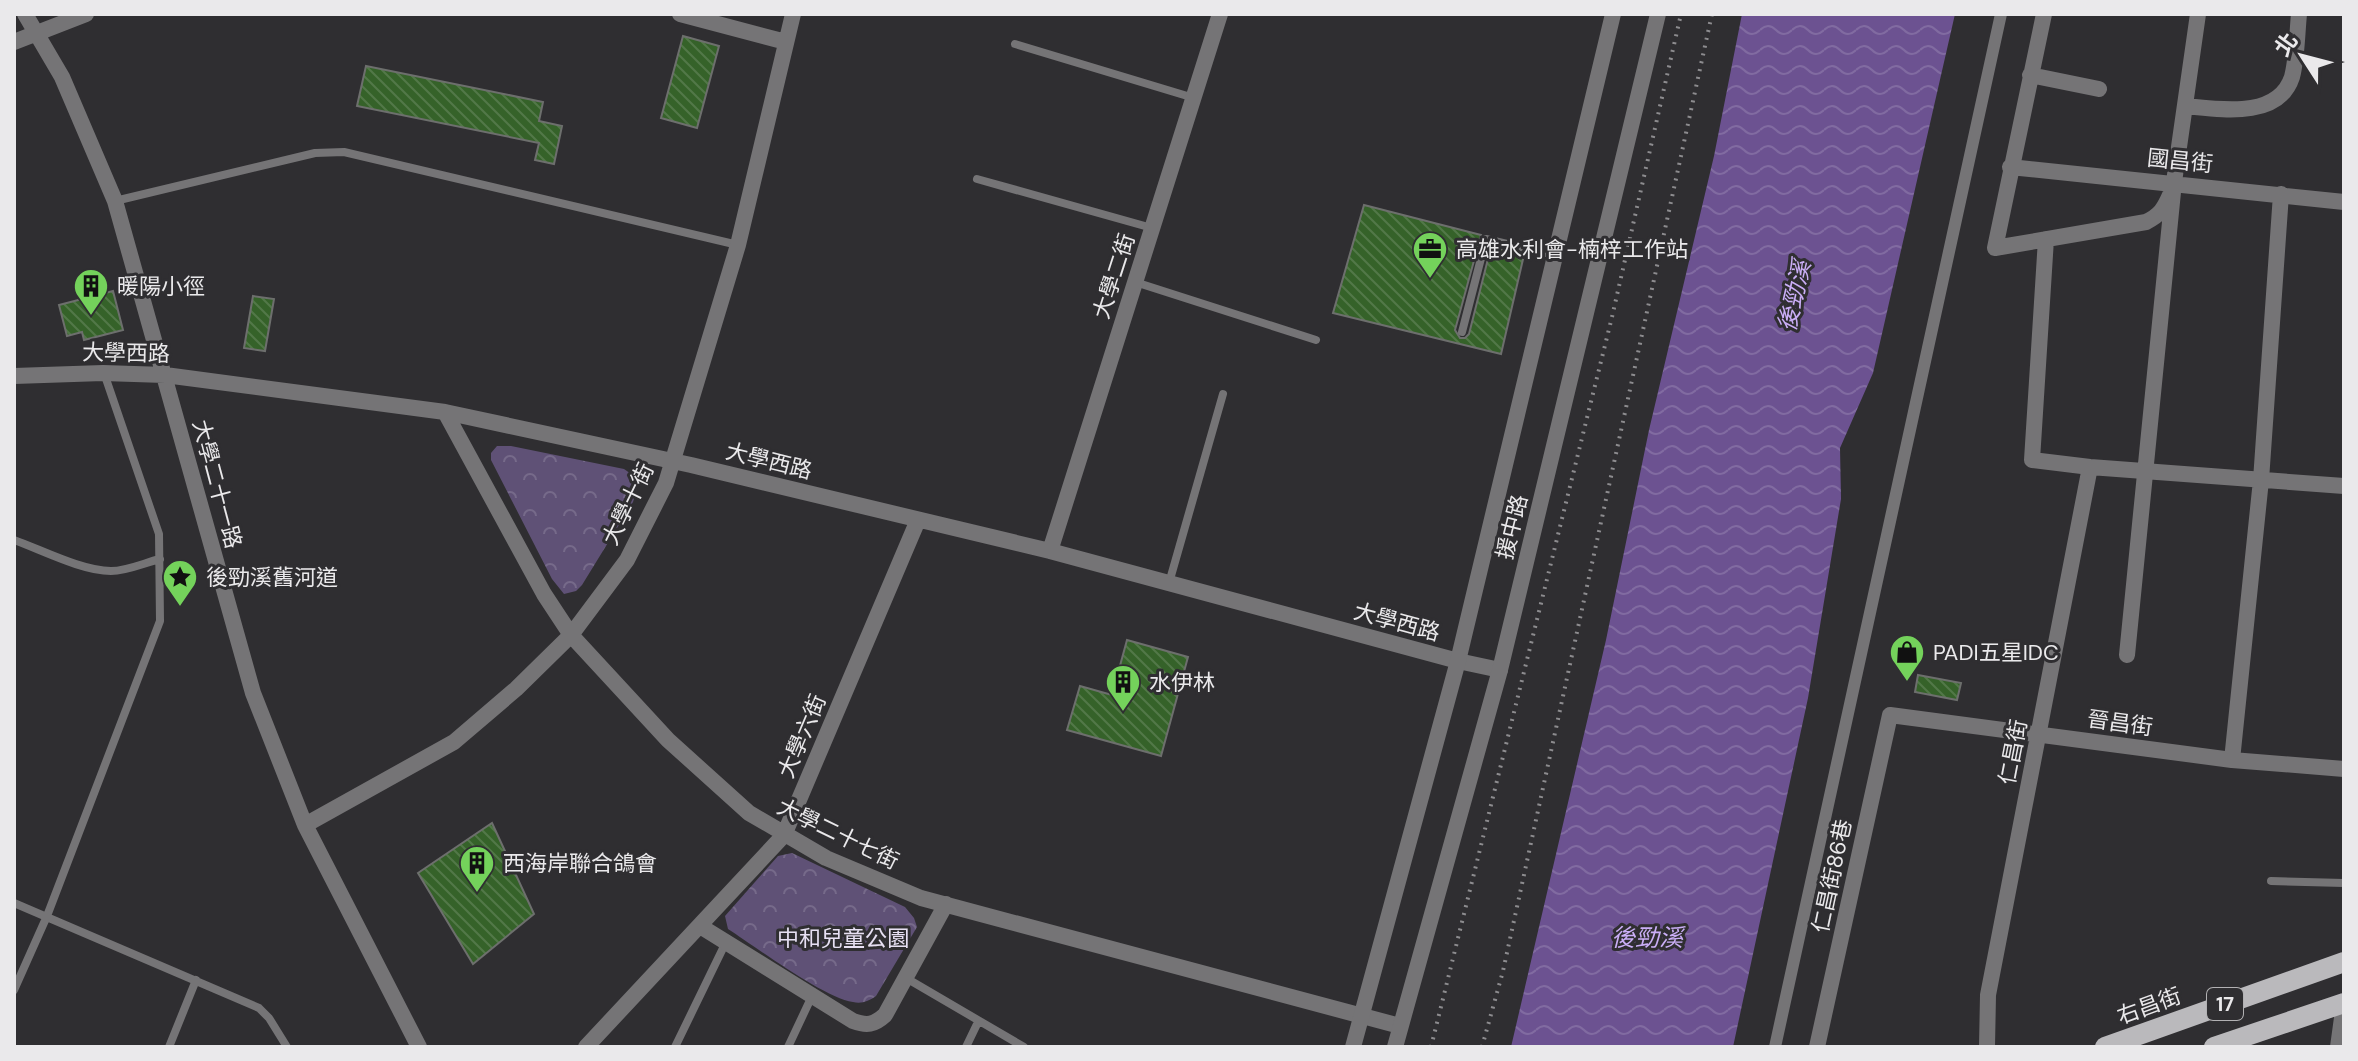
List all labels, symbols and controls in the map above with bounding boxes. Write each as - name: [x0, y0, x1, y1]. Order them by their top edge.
- north arrow: [2262, 16, 2342, 96]
- text: 北: [2268, 27, 2304, 62]
- street label: 國昌街: [2146, 143, 2214, 179]
- street label: 大學二街: [1087, 230, 1141, 322]
- office icon: 高雄水利會-楠梓工作站: [1411, 230, 1449, 280]
- place label: 高雄水利會-楠梓工作站: [1456, 235, 1688, 264]
- water label: 後勁溪: [1771, 255, 1818, 335]
- building icon: 暖陽小徑: [72, 267, 110, 317]
- place label: 暖陽小徑: [117, 272, 205, 301]
- street label: 大學西路: [82, 338, 170, 368]
- street label: 大學二十一路: [186, 416, 248, 552]
- street label: 大學西路: [723, 436, 815, 486]
- street label: 大學十街: [596, 458, 660, 550]
- street label: 援中路: [1490, 491, 1534, 563]
- place icon: 後勁溪舊河道: [161, 558, 199, 608]
- place label: 後勁溪舊河道: [206, 563, 338, 592]
- street label: 大學西路: [1351, 597, 1443, 647]
- shop icon: PADI五星IDC: [1888, 633, 1926, 683]
- place label: PADI五星IDC: [1933, 638, 2059, 667]
- building icon: 水伊林: [1104, 663, 1142, 713]
- place label: 水伊林: [1149, 668, 1215, 697]
- street label: 大學六街: [771, 690, 833, 782]
- street label: 晉昌街: [2085, 704, 2155, 742]
- street label: 仁昌街: [1992, 717, 2034, 787]
- street label: 大學二十七街: [772, 792, 904, 876]
- street label: 仁昌街86巷: [1806, 817, 1858, 935]
- building icon: 西海岸聯合鴿會: [458, 844, 496, 894]
- place label: 西海岸聯合鴿會: [503, 849, 657, 878]
- water label: 後勁溪: [1611, 922, 1686, 953]
- park label: 中和兒童公園: [777, 924, 909, 953]
- street label: 右昌街: [2113, 981, 2185, 1031]
- road number: 17: [2207, 988, 2243, 1020]

